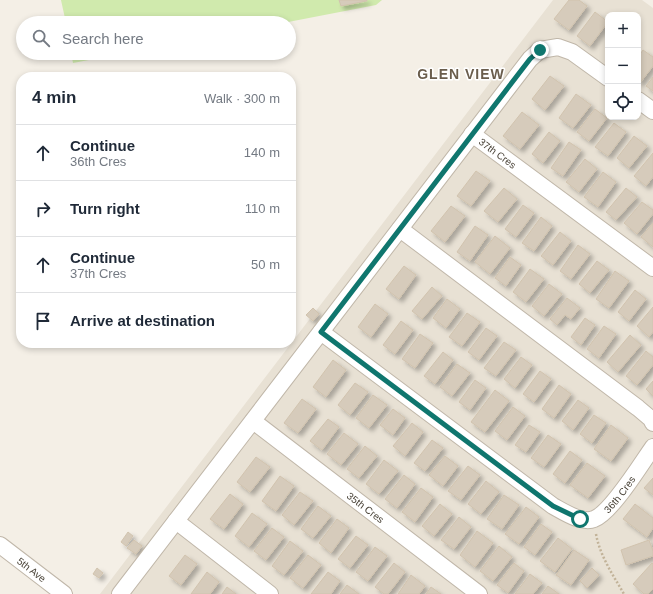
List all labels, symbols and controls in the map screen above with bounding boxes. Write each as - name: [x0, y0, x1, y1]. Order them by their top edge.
- map controls: [605, 12, 641, 120]
- button: +: [605, 12, 641, 48]
- search box: [16, 16, 296, 60]
- icon: search: [30, 27, 52, 49]
- text: Search here: [62, 30, 144, 47]
- route end: [531, 41, 549, 59]
- button: −: [605, 48, 641, 84]
- district label: GLEN VIEW: [417, 66, 505, 82]
- button: locate: [605, 84, 641, 120]
- text: 4 min: [32, 88, 76, 107]
- text: Walk · 300 m: [204, 91, 280, 106]
- street label: 37th Cres: [477, 136, 518, 171]
- text: Continue: [70, 137, 135, 154]
- icon: ahead: [32, 142, 54, 164]
- text: 140 m: [244, 145, 280, 160]
- text: 36th Cres: [70, 154, 126, 169]
- icon: right: [32, 198, 54, 220]
- text: Turn right: [70, 200, 140, 217]
- text: 110 m: [245, 201, 280, 216]
- text: Continue: [70, 249, 135, 266]
- icon: ahead: [32, 254, 54, 276]
- text: 50 m: [251, 257, 280, 272]
- text: 37th Cres: [70, 266, 126, 281]
- icon: arrive: [32, 310, 54, 332]
- text: Arrive at destination: [70, 312, 215, 329]
- street label: 36th Cres: [602, 474, 638, 515]
- street label: 35th Cres: [345, 490, 386, 525]
- route start: [571, 510, 589, 528]
- street label: 5th Ave: [15, 555, 48, 584]

